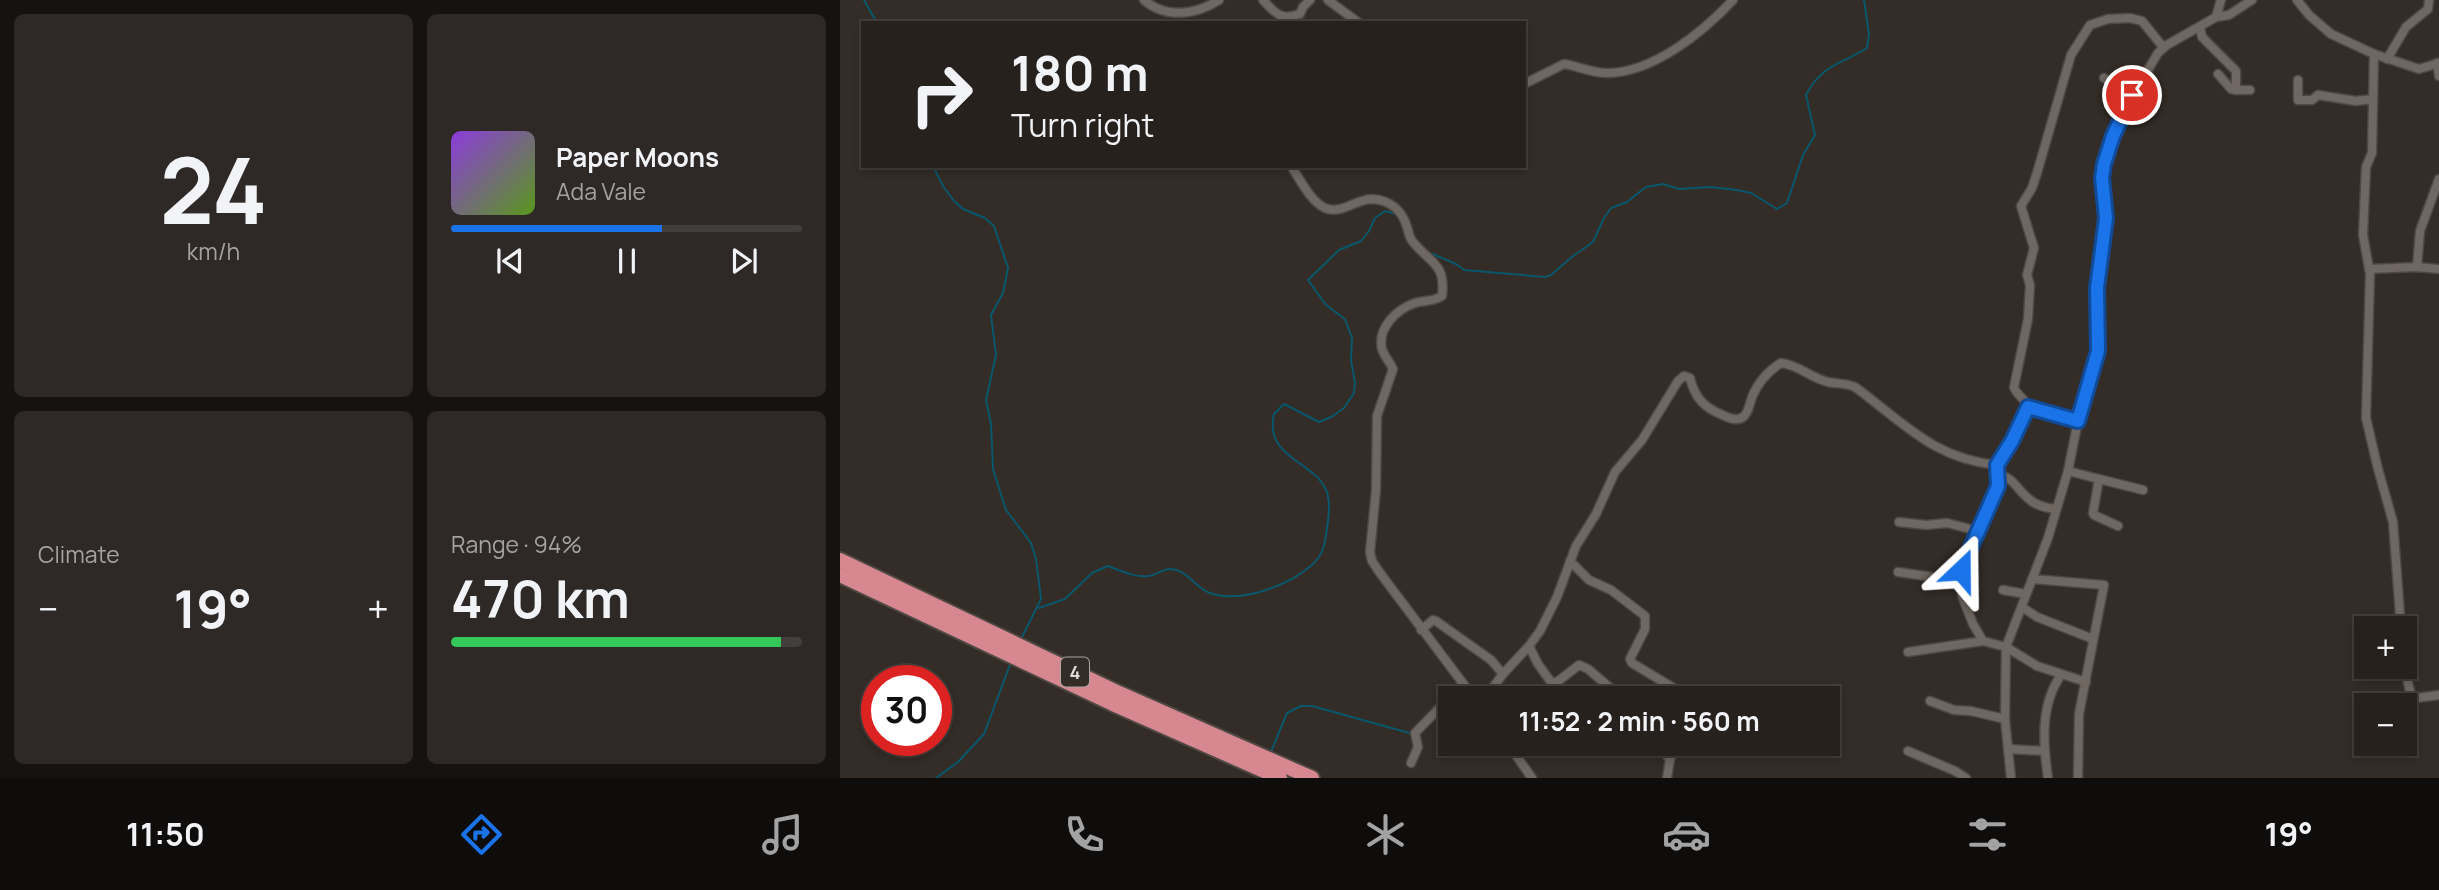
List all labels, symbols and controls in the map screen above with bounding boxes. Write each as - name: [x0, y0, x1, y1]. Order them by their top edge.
- text: 180 m: [1011, 39, 1149, 106]
- icon: right: [896, 49, 987, 140]
- pin: [2102, 65, 2162, 125]
- icon: arrive: [2113, 76, 2151, 114]
- text: Turn right: [1011, 103, 1154, 147]
- text: 24: [160, 127, 267, 251]
- text: Paper Moons: [556, 139, 719, 175]
- text: Ada Vale: [556, 175, 646, 207]
- text: km/h: [187, 235, 240, 267]
- icon: previous: [491, 242, 529, 280]
- icon: pause: [608, 242, 646, 280]
- icon: next: [725, 242, 763, 280]
- text: Range · 94%: [451, 528, 582, 560]
- position arrow: [1924, 533, 1998, 607]
- text: Climate: [38, 538, 120, 570]
- text: 470 km: [451, 563, 630, 634]
- text: 19°: [174, 573, 252, 644]
- text: −: [38, 582, 59, 634]
- text: +: [367, 582, 389, 634]
- map controls: [2354, 616, 2417, 756]
- button: +: [2354, 616, 2417, 679]
- road number: 4: [1061, 658, 1089, 686]
- speed limit sign: 30: [861, 665, 952, 756]
- button: −: [2354, 693, 2417, 756]
- text: 11:52 · 2 min · 560 m: [1518, 703, 1760, 739]
- icon: directions: [457, 810, 506, 859]
- icon: music: [758, 810, 807, 859]
- icon: phone: [1060, 810, 1109, 859]
- icon: climate: [1361, 810, 1410, 859]
- icon: car: [1662, 810, 1711, 859]
- icon: filters: [1963, 810, 2012, 859]
- text: 11:50: [126, 812, 205, 856]
- text: 19°: [2265, 812, 2313, 856]

